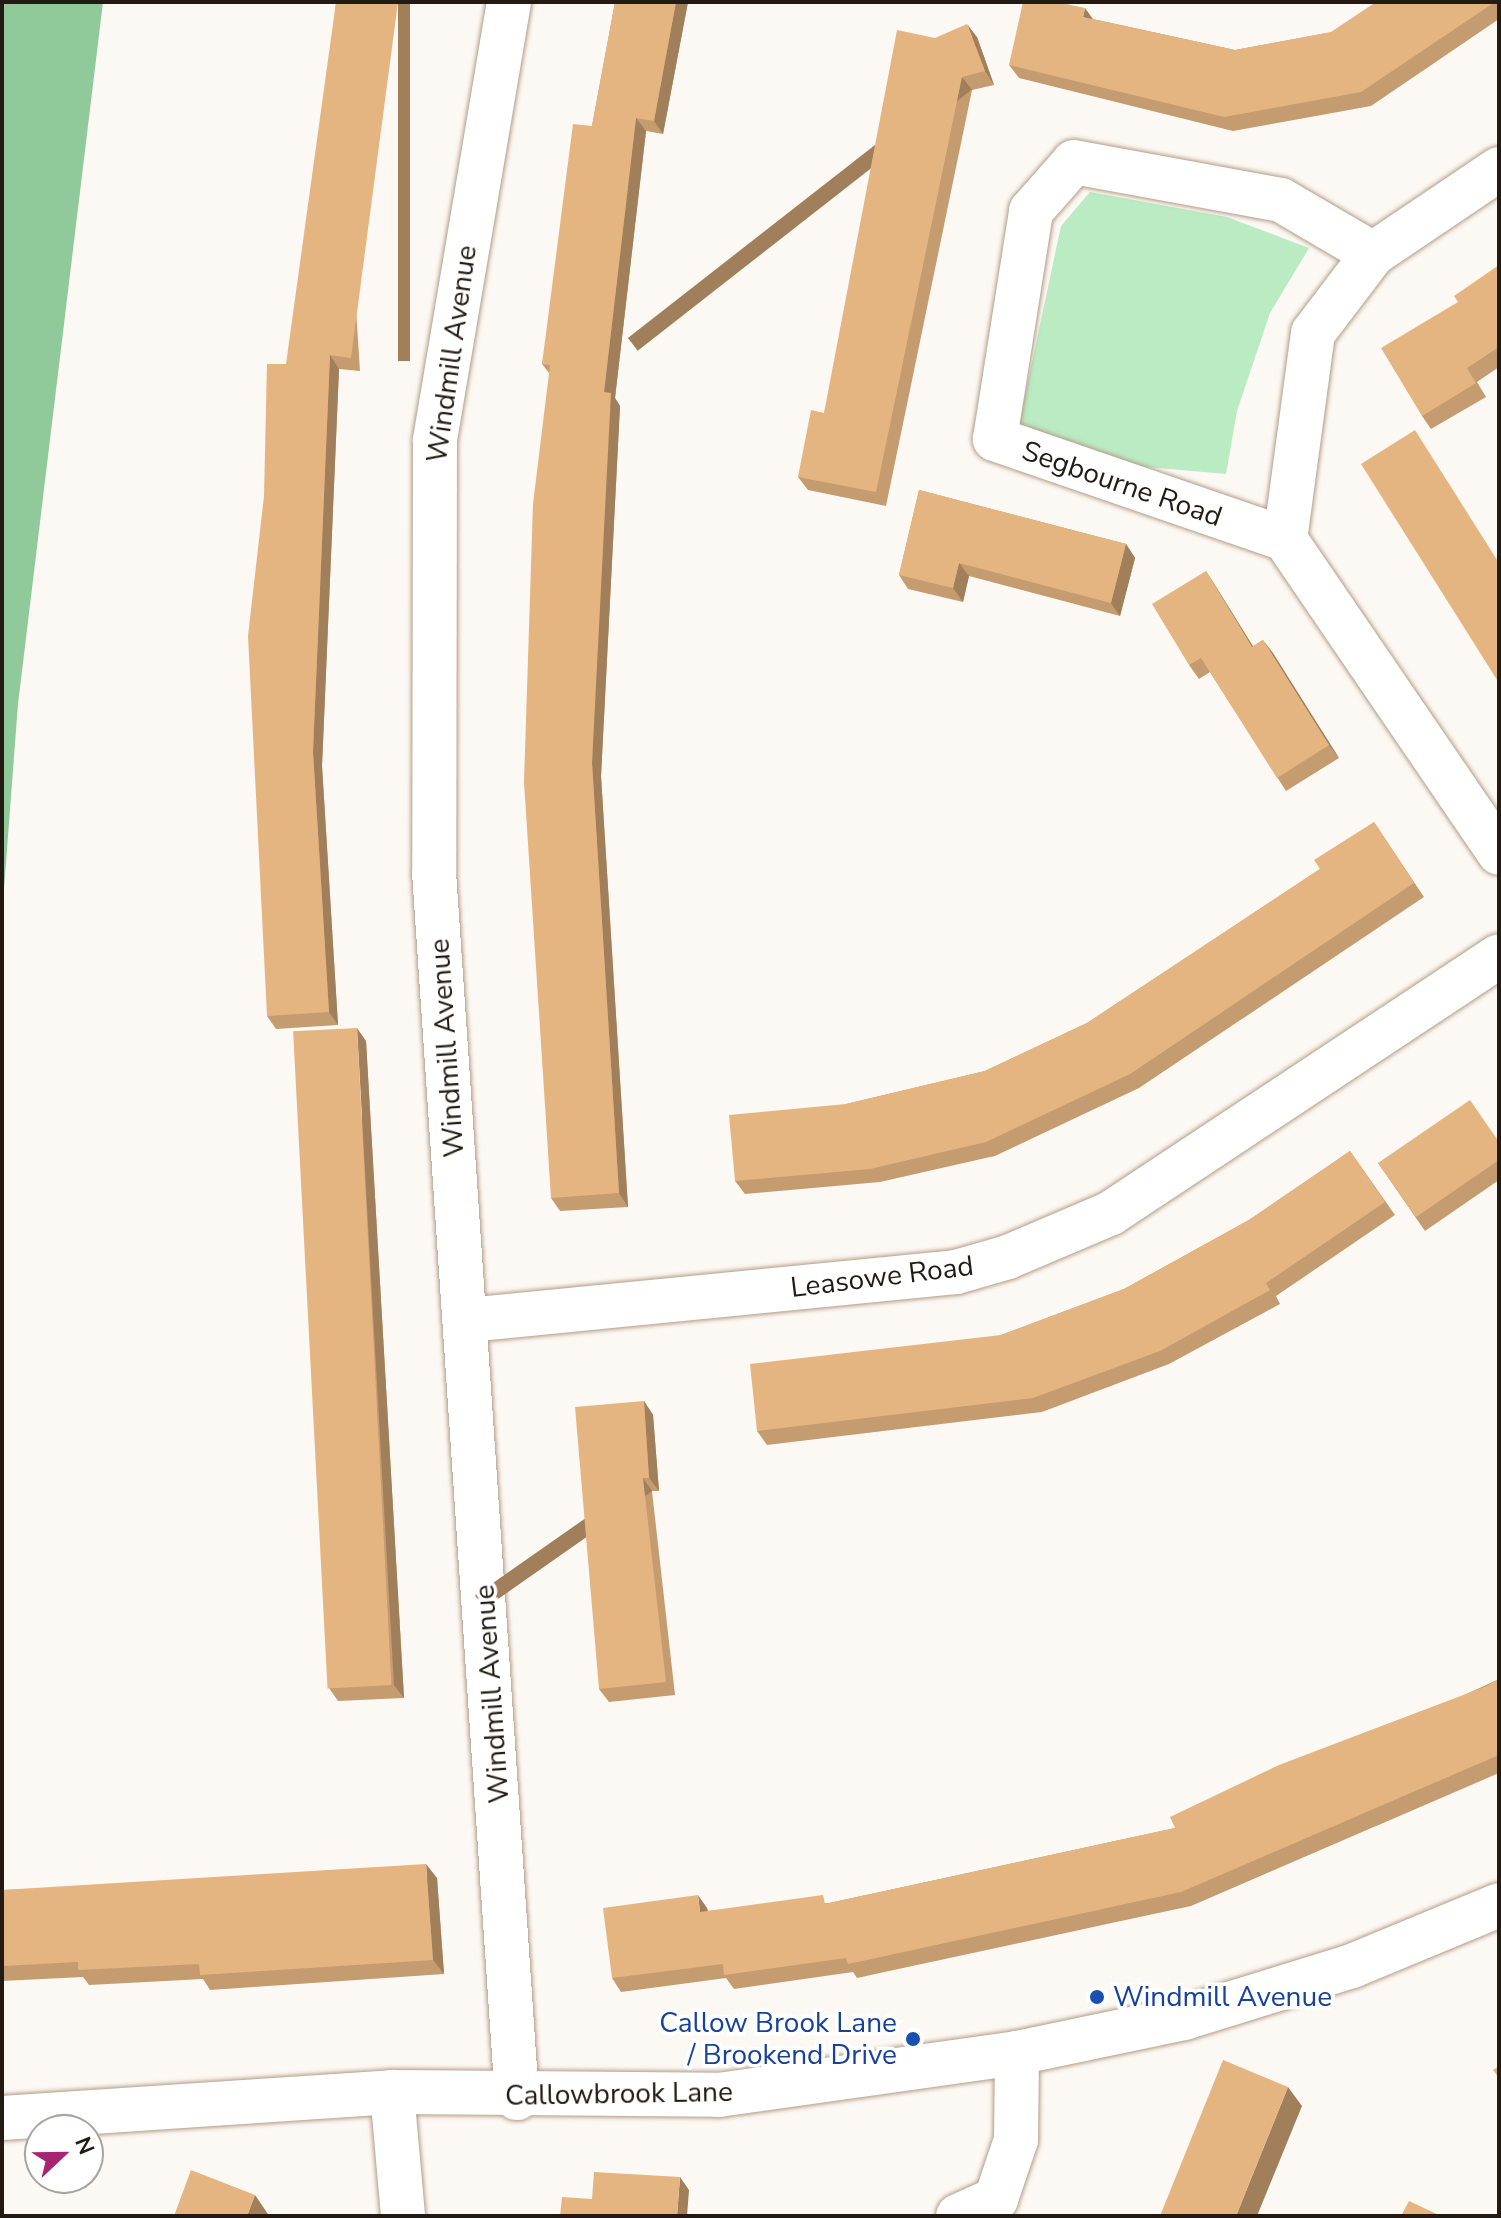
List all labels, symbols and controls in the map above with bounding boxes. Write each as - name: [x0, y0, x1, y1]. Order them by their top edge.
- street label: Windmill Avenue: [420, 243, 484, 465]
- street label: Segbourne Road: [1018, 434, 1226, 534]
- street label: Windmill Avenue: [423, 938, 471, 1158]
- street label: Leasowe Road: [789, 1249, 975, 1305]
- street label: Windmill Avenue: [468, 1584, 516, 1804]
- place label: Windmill Avenue: [1113, 1980, 1332, 2014]
- marker: Windmill Avenue: [1088, 1988, 1106, 2006]
- place label: Callow Brook Lane / Brookend Drive: [659, 2006, 897, 2072]
- marker: Callow Brook Lane / Brookend Drive: [904, 2030, 922, 2048]
- street label: Callowbrook Lane: [505, 2075, 733, 2113]
- north arrow: [24, 2114, 104, 2194]
- text: N: [67, 2133, 101, 2159]

